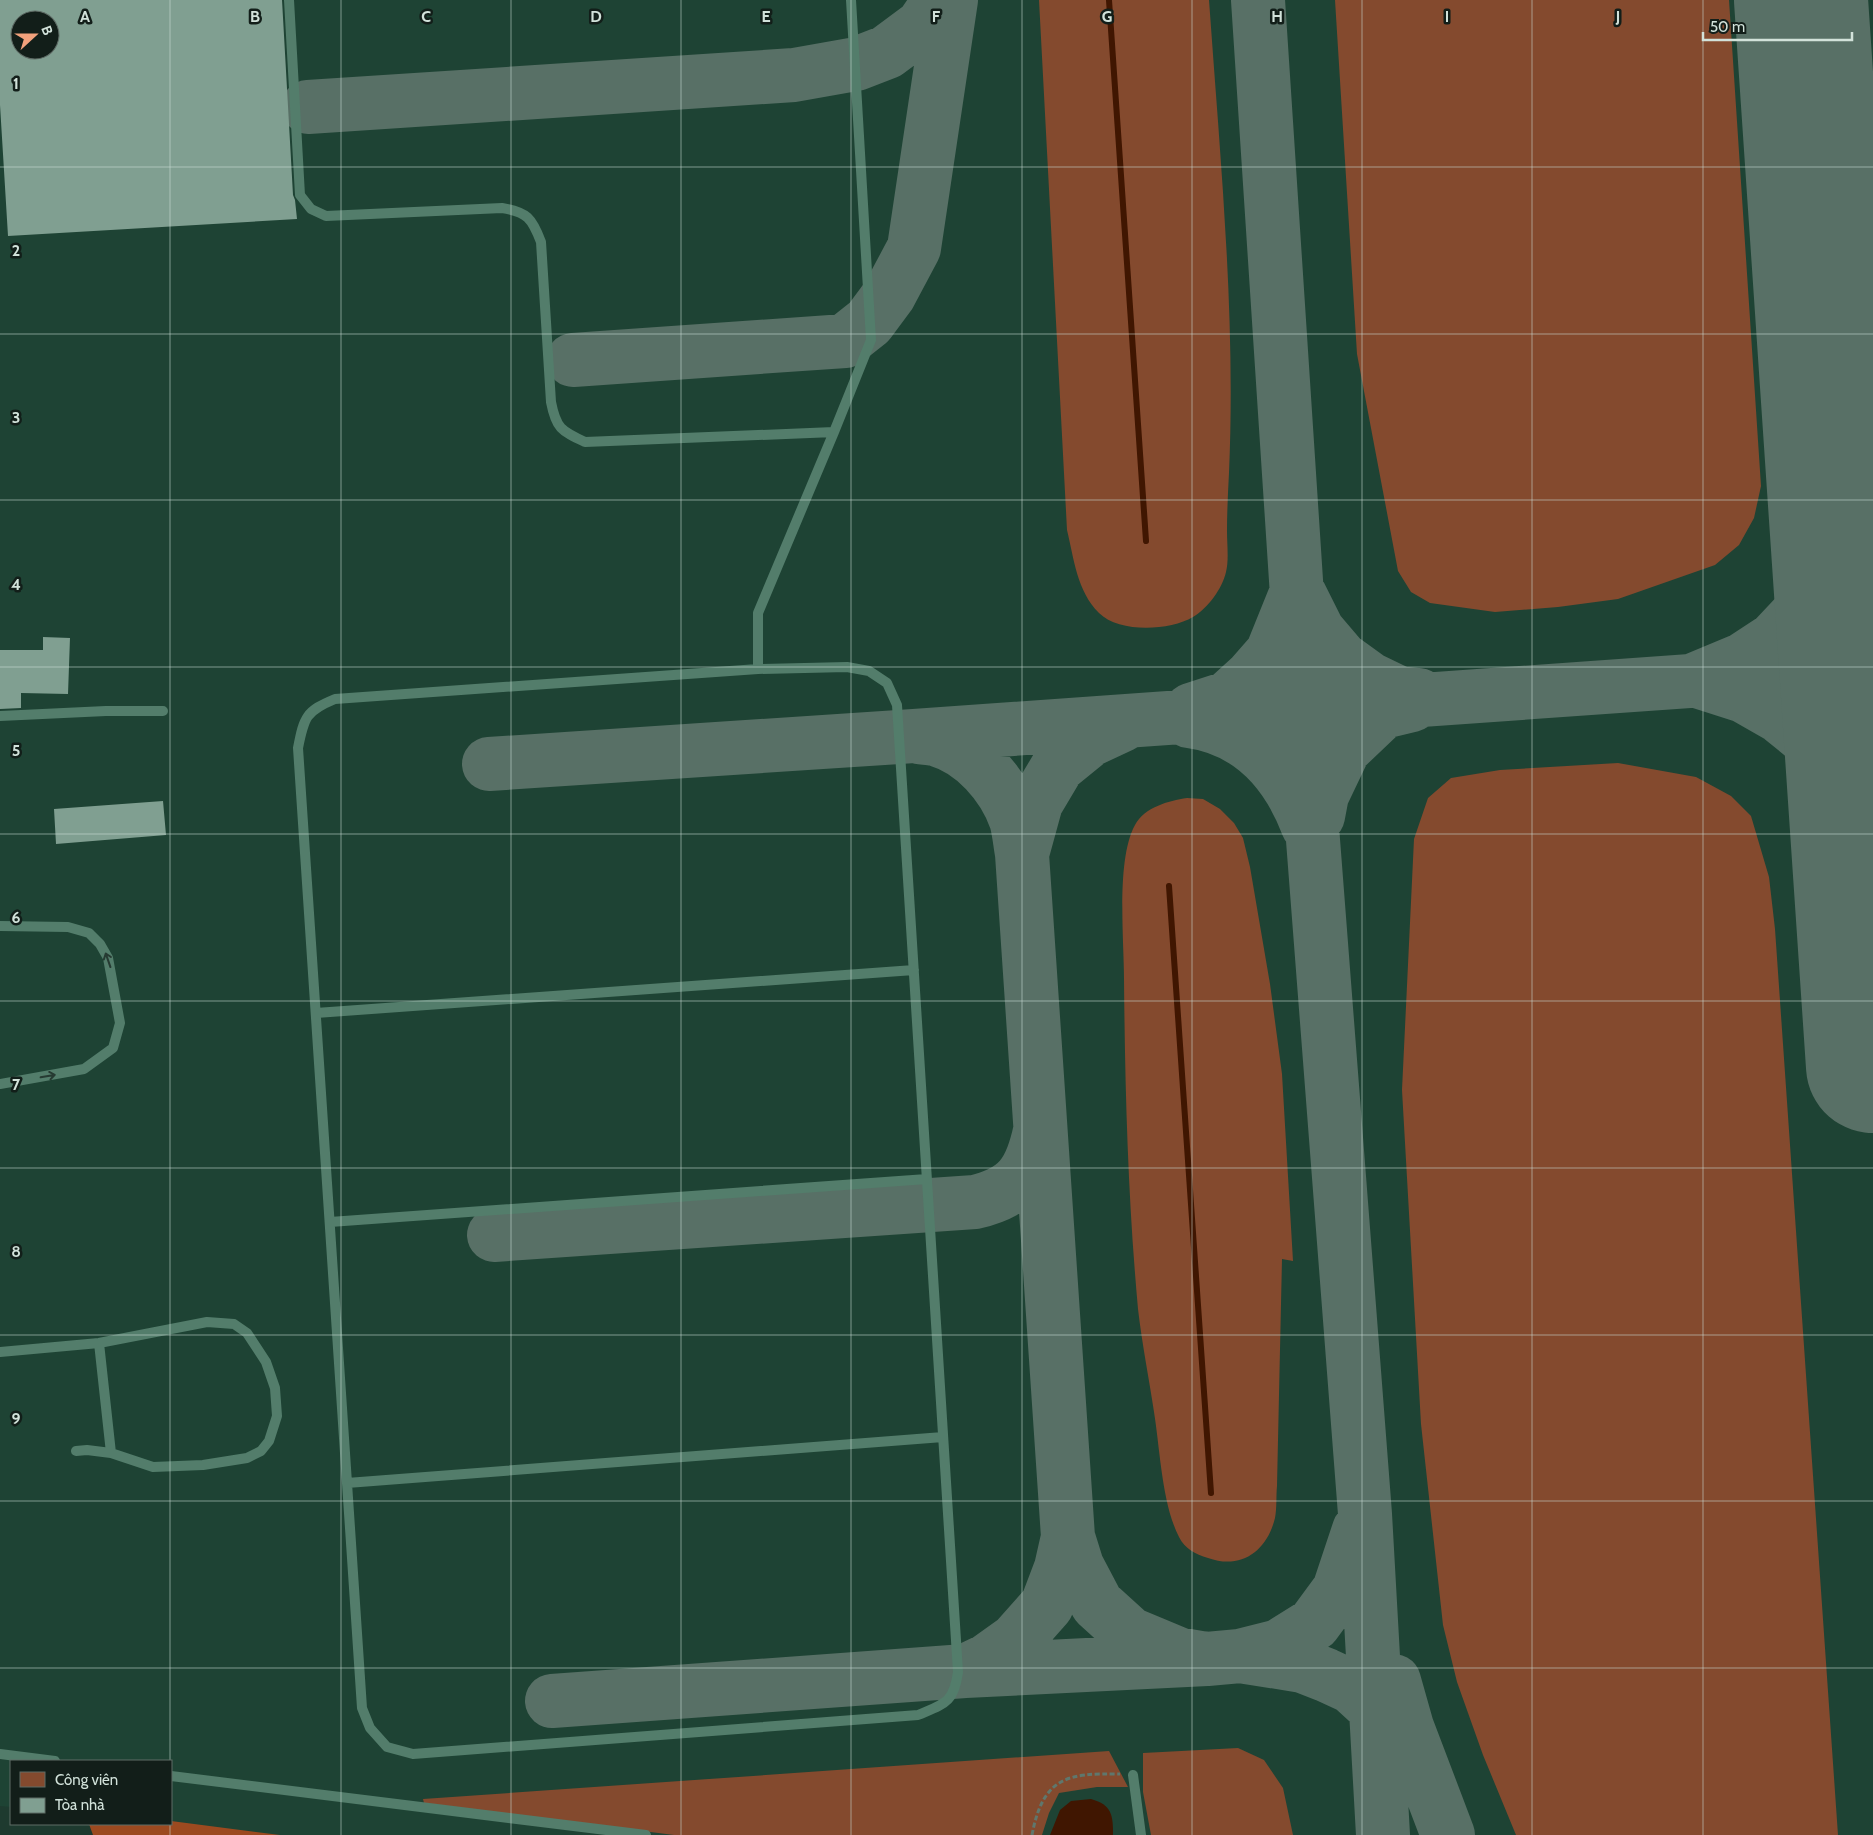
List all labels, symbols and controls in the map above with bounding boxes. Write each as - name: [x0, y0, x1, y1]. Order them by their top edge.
- text: A: [80, 7, 90, 26]
- text: B: [250, 7, 260, 26]
- text: C: [421, 7, 431, 26]
- text: D: [590, 7, 602, 26]
- text: E: [761, 7, 771, 26]
- text: F: [932, 7, 941, 26]
- text: G: [1102, 7, 1112, 26]
- text: H: [1271, 7, 1283, 26]
- text: I: [1445, 7, 1449, 26]
- text: J: [1615, 7, 1620, 26]
- north arrow: [10, 10, 60, 60]
- scale bar: [1703, 10, 1852, 42]
- text: 50 m: [1710, 18, 1745, 36]
- text: B: [37, 23, 57, 38]
- text: 1: [13, 74, 19, 93]
- text: 2: [12, 241, 20, 260]
- text: 3: [12, 408, 20, 427]
- text: 4: [11, 575, 21, 594]
- text: 5: [12, 741, 20, 760]
- text: 6: [12, 908, 21, 927]
- one-way arrow: [102, 953, 112, 969]
- one-way arrow: [40, 1070, 56, 1080]
- text: 7: [12, 1075, 21, 1094]
- text: 8: [11, 1242, 21, 1261]
- text: 9: [12, 1409, 21, 1428]
- legend: [10, 1760, 172, 1825]
- text: Công viên: [55, 1771, 118, 1789]
- text: Tòa nhà: [55, 1796, 105, 1814]

